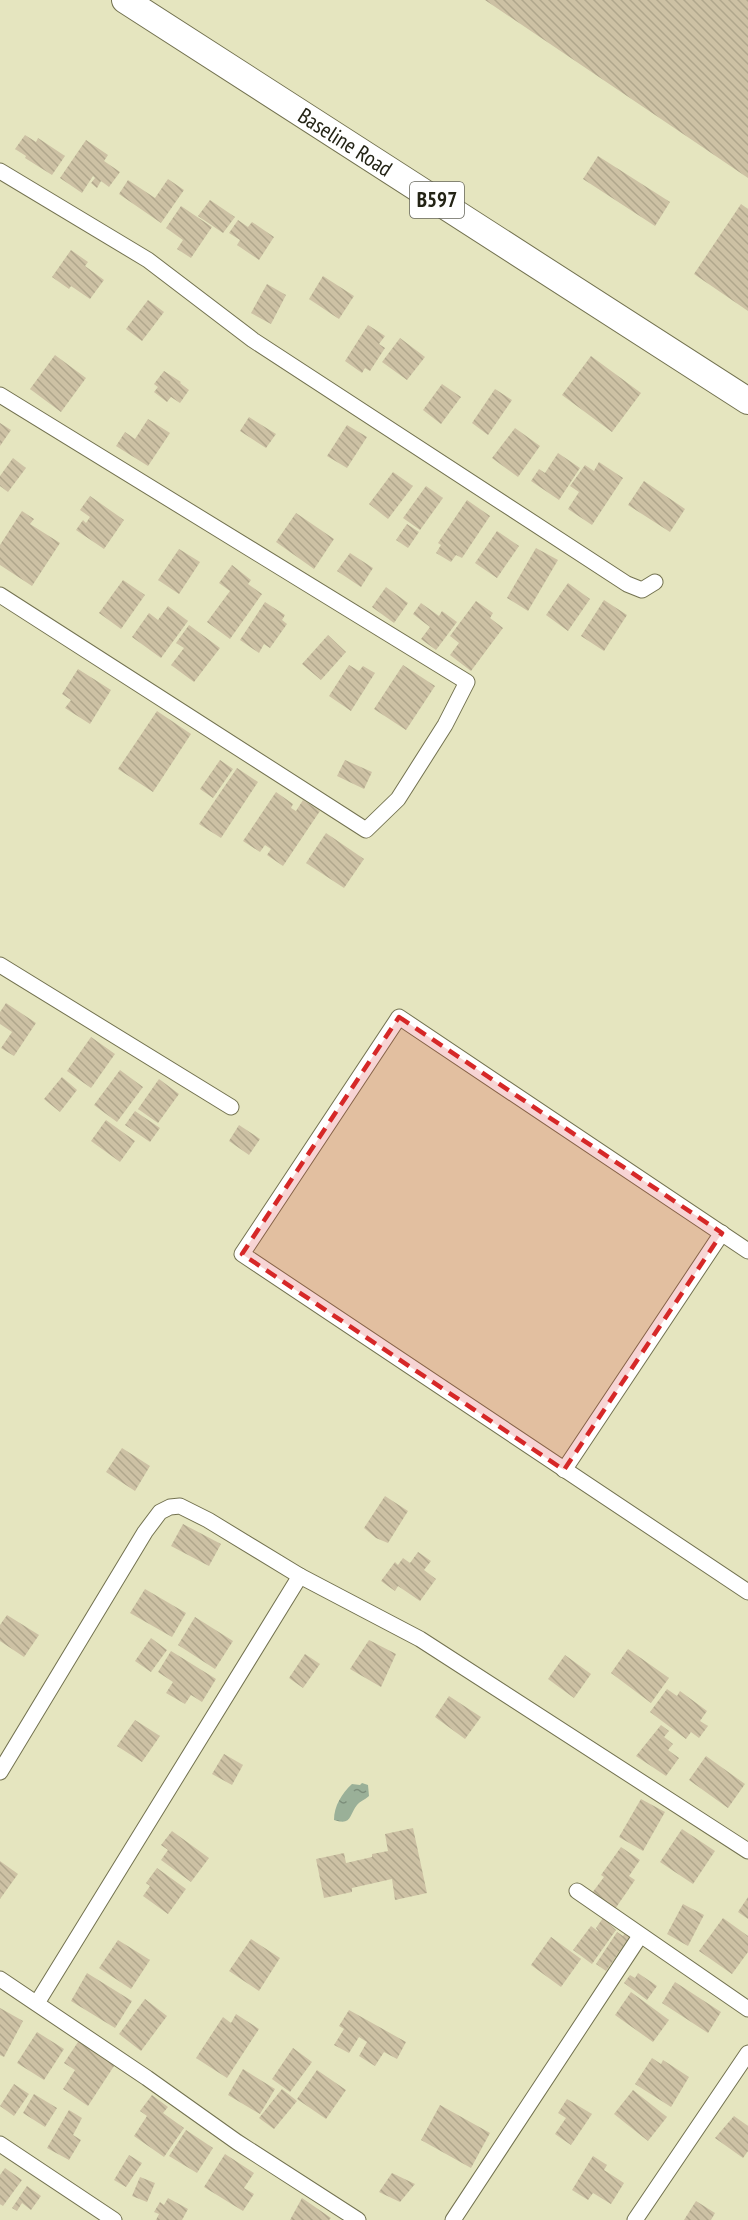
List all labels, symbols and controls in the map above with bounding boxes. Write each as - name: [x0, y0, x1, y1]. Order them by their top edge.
- street label: Baseline Road: [293, 101, 398, 182]
- road number: B597: [410, 182, 464, 218]

